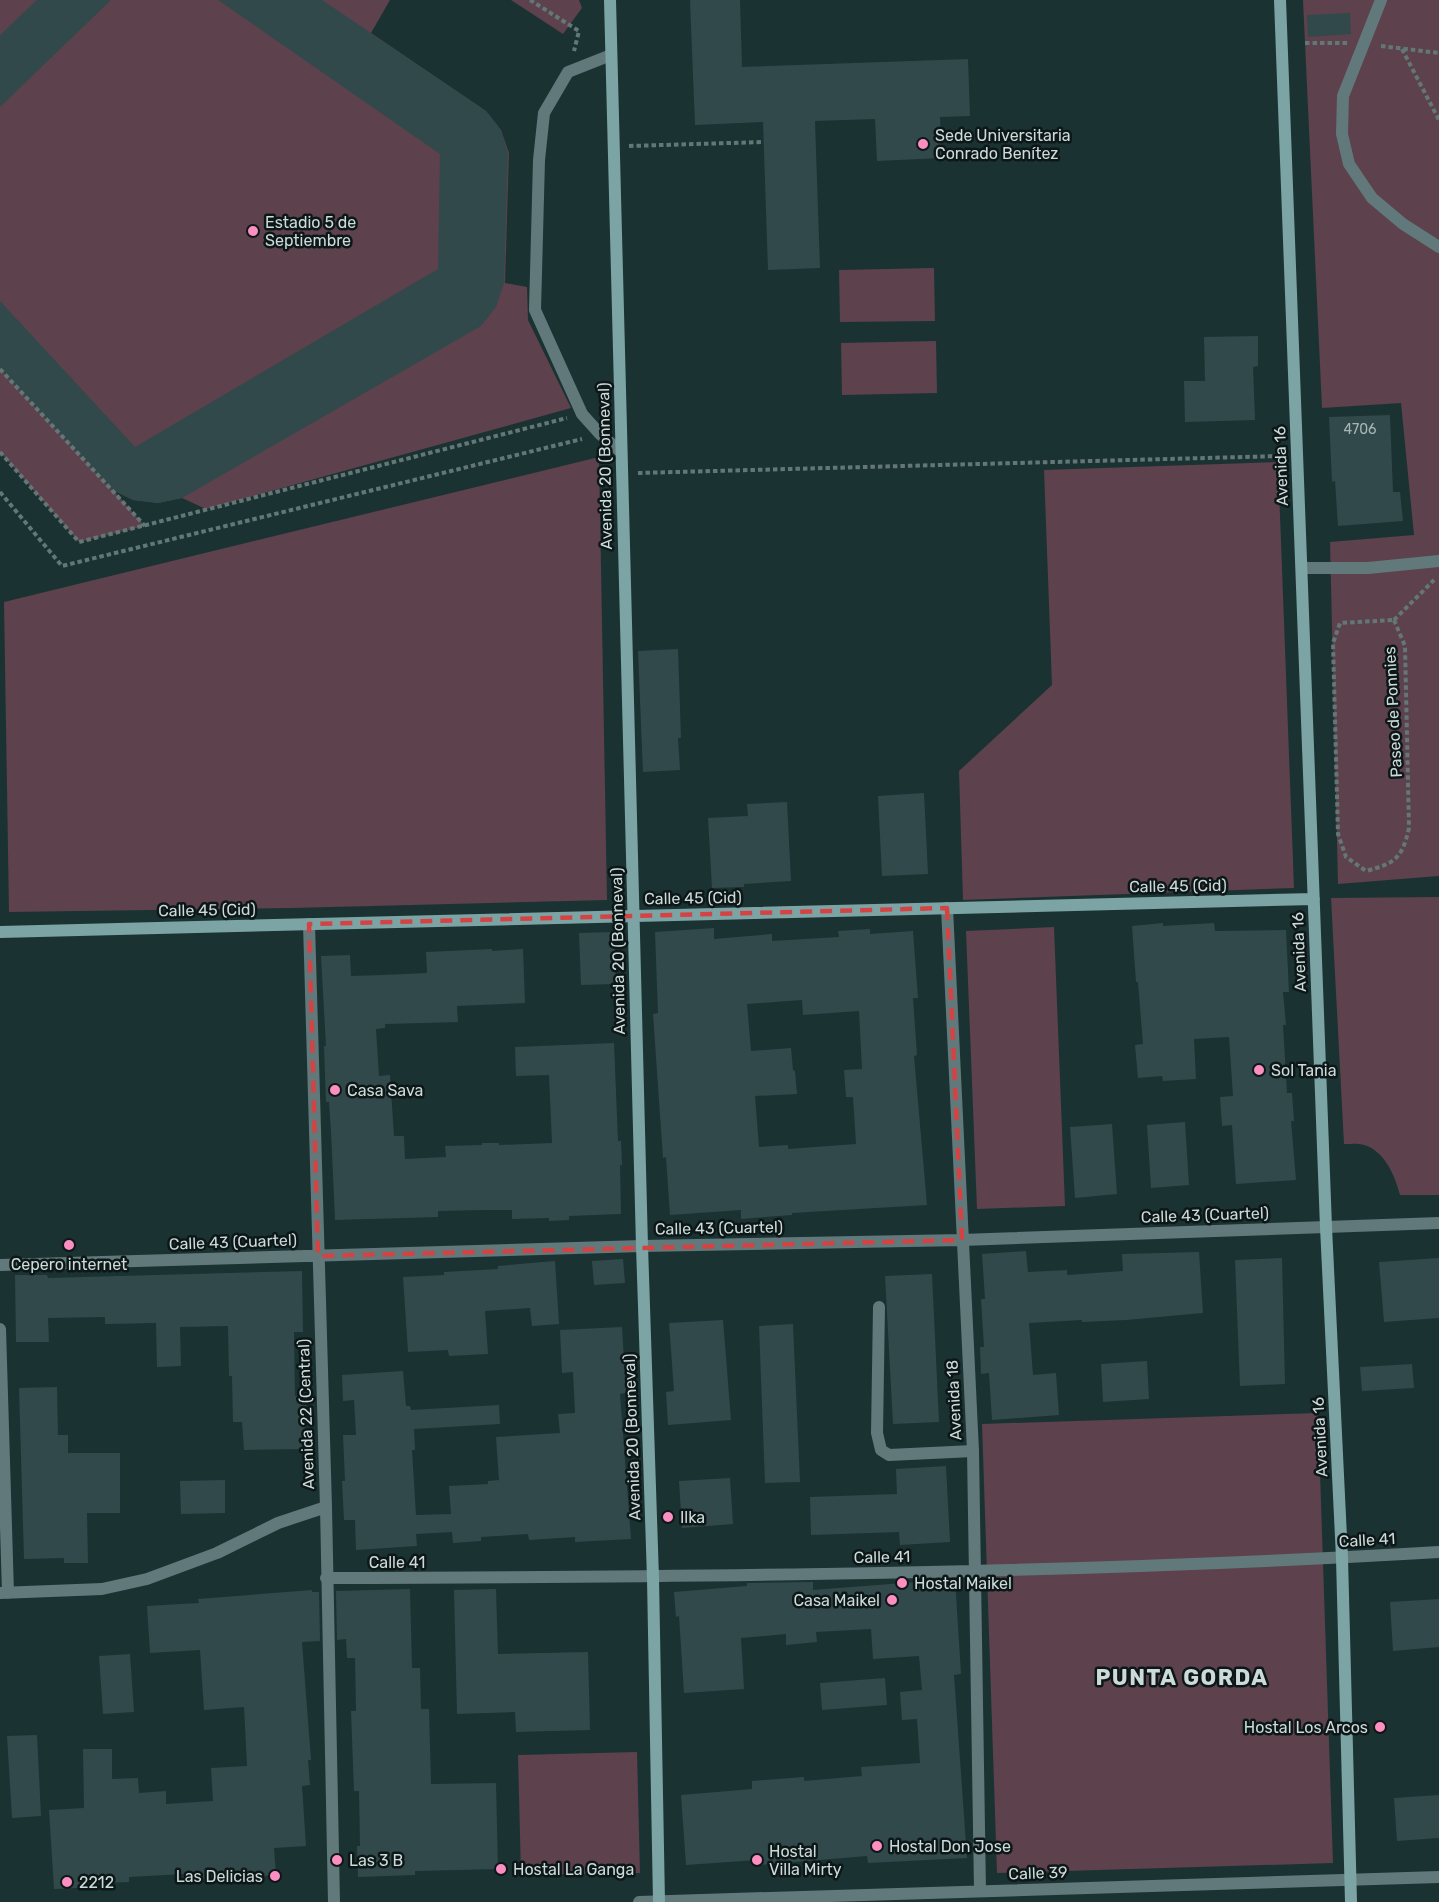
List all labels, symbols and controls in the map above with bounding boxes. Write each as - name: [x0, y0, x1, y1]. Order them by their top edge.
- place label: Sede Universitaria Conrado Benítez: [935, 126, 1071, 163]
- marker: Sede Universitaria Conrado Benítez: [916, 137, 930, 151]
- place label: Estadio 5 de Septiembre: [265, 213, 356, 250]
- marker: Estadio 5 de Septiembre: [246, 224, 260, 238]
- street label: Avenida 20 (Bonneval): [594, 382, 616, 550]
- house number: 4706: [1344, 421, 1376, 438]
- street label: Avenida 16: [1270, 425, 1292, 506]
- street label: Paseo de Ponnies: [1380, 646, 1406, 778]
- street label: Avenida 20 (Bonneval): [607, 867, 629, 1035]
- street label: Calle 45 (Cid): [1129, 876, 1227, 896]
- street label: Calle 45 (Cid): [644, 888, 742, 908]
- street label: Calle 45 (Cid): [158, 900, 256, 920]
- street label: Avenida 16: [1288, 911, 1310, 992]
- place label: Sol Tania: [1271, 1061, 1337, 1080]
- marker: Sol Tania: [1252, 1063, 1266, 1077]
- place label: Casa Sava: [347, 1081, 423, 1100]
- marker: Casa Sava: [328, 1083, 342, 1097]
- street label: Calle 43 (Cuartel): [1141, 1203, 1269, 1227]
- street label: Calle 43 (Cuartel): [655, 1217, 783, 1239]
- street label: Calle 43 (Cuartel): [169, 1230, 297, 1254]
- marker: Cepero internet: [62, 1238, 76, 1252]
- place label: Cepero internet: [11, 1255, 127, 1274]
- street label: Avenida 22 (Central): [294, 1338, 318, 1490]
- street label: Avenida 20 (Bonneval): [620, 1353, 644, 1521]
- street label: Avenida 18: [942, 1359, 966, 1441]
- street label: Avenida 16: [1308, 1396, 1332, 1477]
- place label: Ilka: [680, 1508, 705, 1527]
- marker: Ilka: [661, 1510, 675, 1524]
- street label: Calle 41: [1338, 1529, 1396, 1551]
- street label: Calle 41: [854, 1547, 910, 1567]
- street label: Calle 41: [369, 1553, 425, 1572]
- place label: Hostal Maikel: [914, 1574, 1012, 1593]
- marker: Hostal Maikel: [895, 1576, 909, 1590]
- place label: Casa Maikel: [793, 1591, 880, 1610]
- marker: Casa Maikel: [885, 1593, 899, 1607]
- district label: PUNTA GORDA: [1095, 1664, 1269, 1691]
- place label: Hostal Los Arcos: [1244, 1718, 1368, 1737]
- marker: Hostal Los Arcos: [1373, 1720, 1387, 1734]
- place label: Hostal Don Jose: [889, 1837, 1011, 1856]
- marker: Hostal Don Jose: [870, 1839, 884, 1853]
- place label: Hostal Villa Mirty: [769, 1842, 842, 1879]
- place label: Las 3 B: [349, 1851, 403, 1870]
- marker: Las 3 B: [330, 1853, 344, 1867]
- marker: Hostal Villa Mirty: [750, 1853, 764, 1867]
- place label: Hostal La Ganga: [513, 1860, 634, 1879]
- marker: Hostal La Ganga: [494, 1862, 508, 1876]
- street label: Calle 39: [1008, 1862, 1068, 1884]
- place label: Las Delicias: [176, 1867, 263, 1886]
- marker: Las Delicias: [268, 1869, 282, 1883]
- place label: 2212: [79, 1873, 114, 1892]
- marker: 2212: [60, 1875, 74, 1889]

